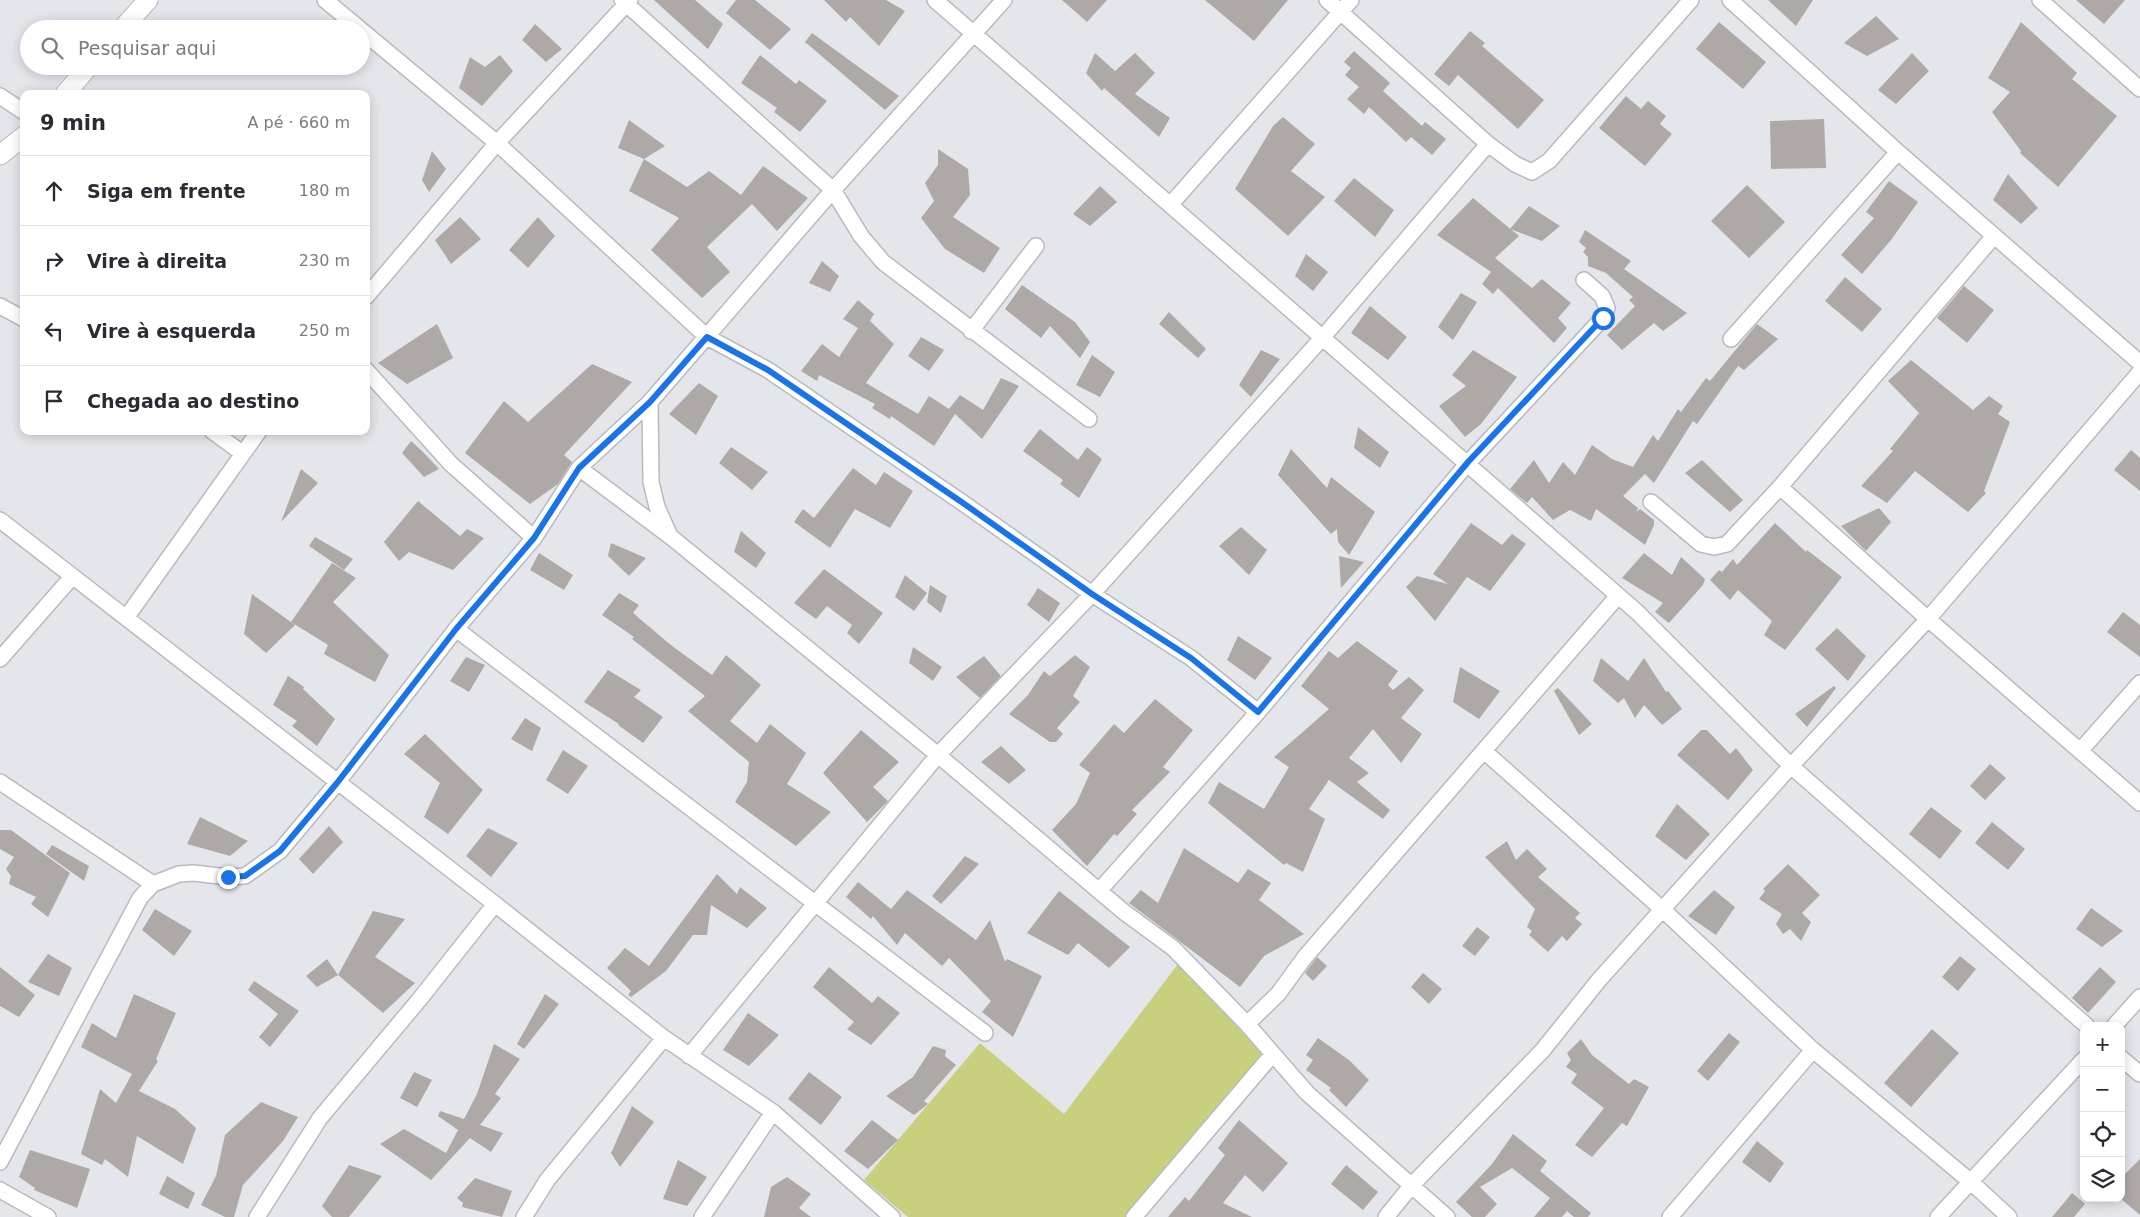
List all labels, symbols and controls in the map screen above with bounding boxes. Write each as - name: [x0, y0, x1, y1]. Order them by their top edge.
- search box: [20, 20, 370, 75]
- icon: search: [38, 34, 66, 62]
- text: Pesquisar aqui: [78, 37, 216, 59]
- text: 9 min: [40, 111, 106, 135]
- text: A pé · 660 m: [248, 113, 350, 132]
- icon: ahead: [40, 177, 68, 205]
- text: Siga em frente: [87, 180, 246, 202]
- text: 180 m: [299, 181, 350, 200]
- icon: right: [40, 247, 68, 275]
- text: Vire à direita: [87, 250, 227, 272]
- text: 230 m: [299, 251, 350, 270]
- route start: [1592, 307, 1615, 330]
- icon: left: [40, 317, 68, 345]
- text: Vire à esquerda: [87, 320, 256, 342]
- text: 250 m: [299, 321, 350, 340]
- icon: arrive: [40, 387, 68, 415]
- text: Chegada ao destino: [87, 390, 299, 412]
- route end: [217, 866, 240, 889]
- map controls: [2080, 1022, 2125, 1202]
- button: +: [2080, 1022, 2125, 1067]
- button: −: [2080, 1067, 2125, 1112]
- button: locate: [2080, 1112, 2125, 1157]
- button: layers: [2080, 1157, 2125, 1202]

